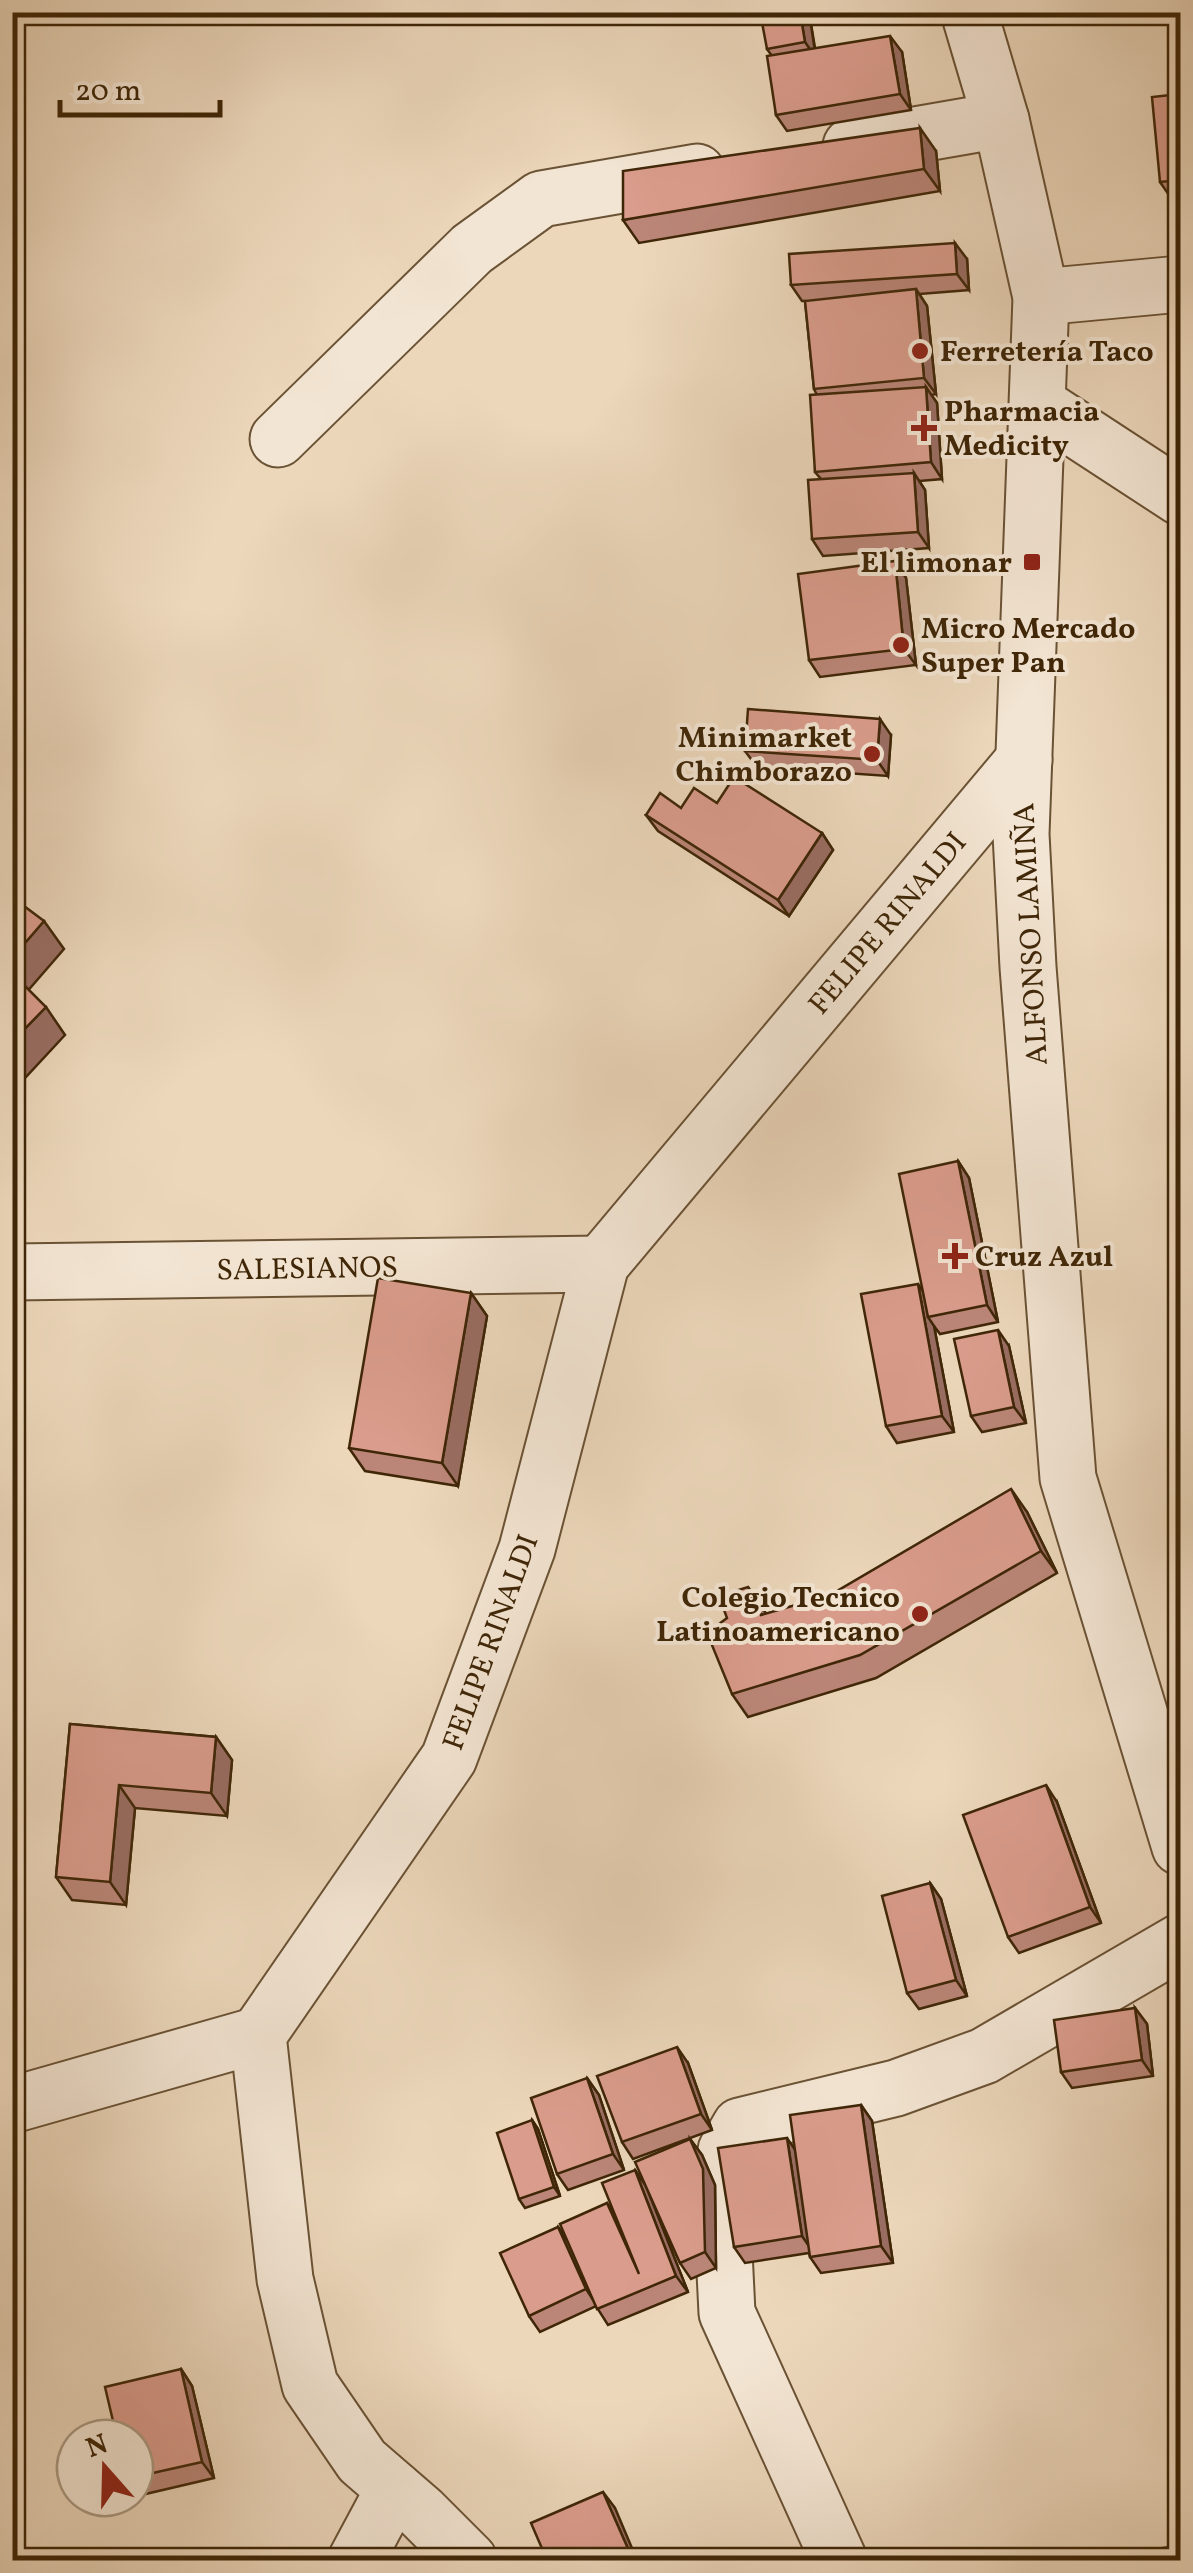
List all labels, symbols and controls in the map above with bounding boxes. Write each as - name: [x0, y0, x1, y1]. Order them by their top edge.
- scale bar: [60, 55, 220, 117]
- text: 20 m: [75, 71, 141, 113]
- place label: Ferretería Taco: [940, 332, 1154, 374]
- marker: Ferretería Taco: [909, 340, 931, 362]
- place label: Pharmacia Medicity: [944, 392, 1100, 468]
- marker: Pharmacia Medicity: [913, 417, 935, 439]
- place label: El limonar: [860, 543, 1012, 585]
- marker: El limonar: [1021, 551, 1043, 573]
- place label: Micro Mercado Super Pan: [921, 609, 1135, 685]
- marker: Micro Mercado Super Pan: [890, 634, 912, 656]
- place label: Minimarket Chimborazo: [675, 718, 852, 794]
- marker: Minimarket Chimborazo: [861, 743, 883, 765]
- street label: ALFONSO LAMIÑA: [1004, 802, 1060, 1066]
- street label: FELIPE RINALDI: [799, 824, 978, 1025]
- place label: Cruz Azul: [975, 1237, 1113, 1279]
- marker: Cruz Azul: [944, 1245, 966, 1267]
- street label: SALESIANOS: [216, 1247, 398, 1293]
- street label: FELIPE RINALDI: [433, 1529, 550, 1757]
- place label: Colegio Tecnico Latinoamericano: [656, 1578, 900, 1654]
- marker: Colegio Tecnico Latinoamericano: [909, 1603, 931, 1625]
- north arrow: [55, 2418, 155, 2518]
- text: N: [81, 2425, 114, 2469]

